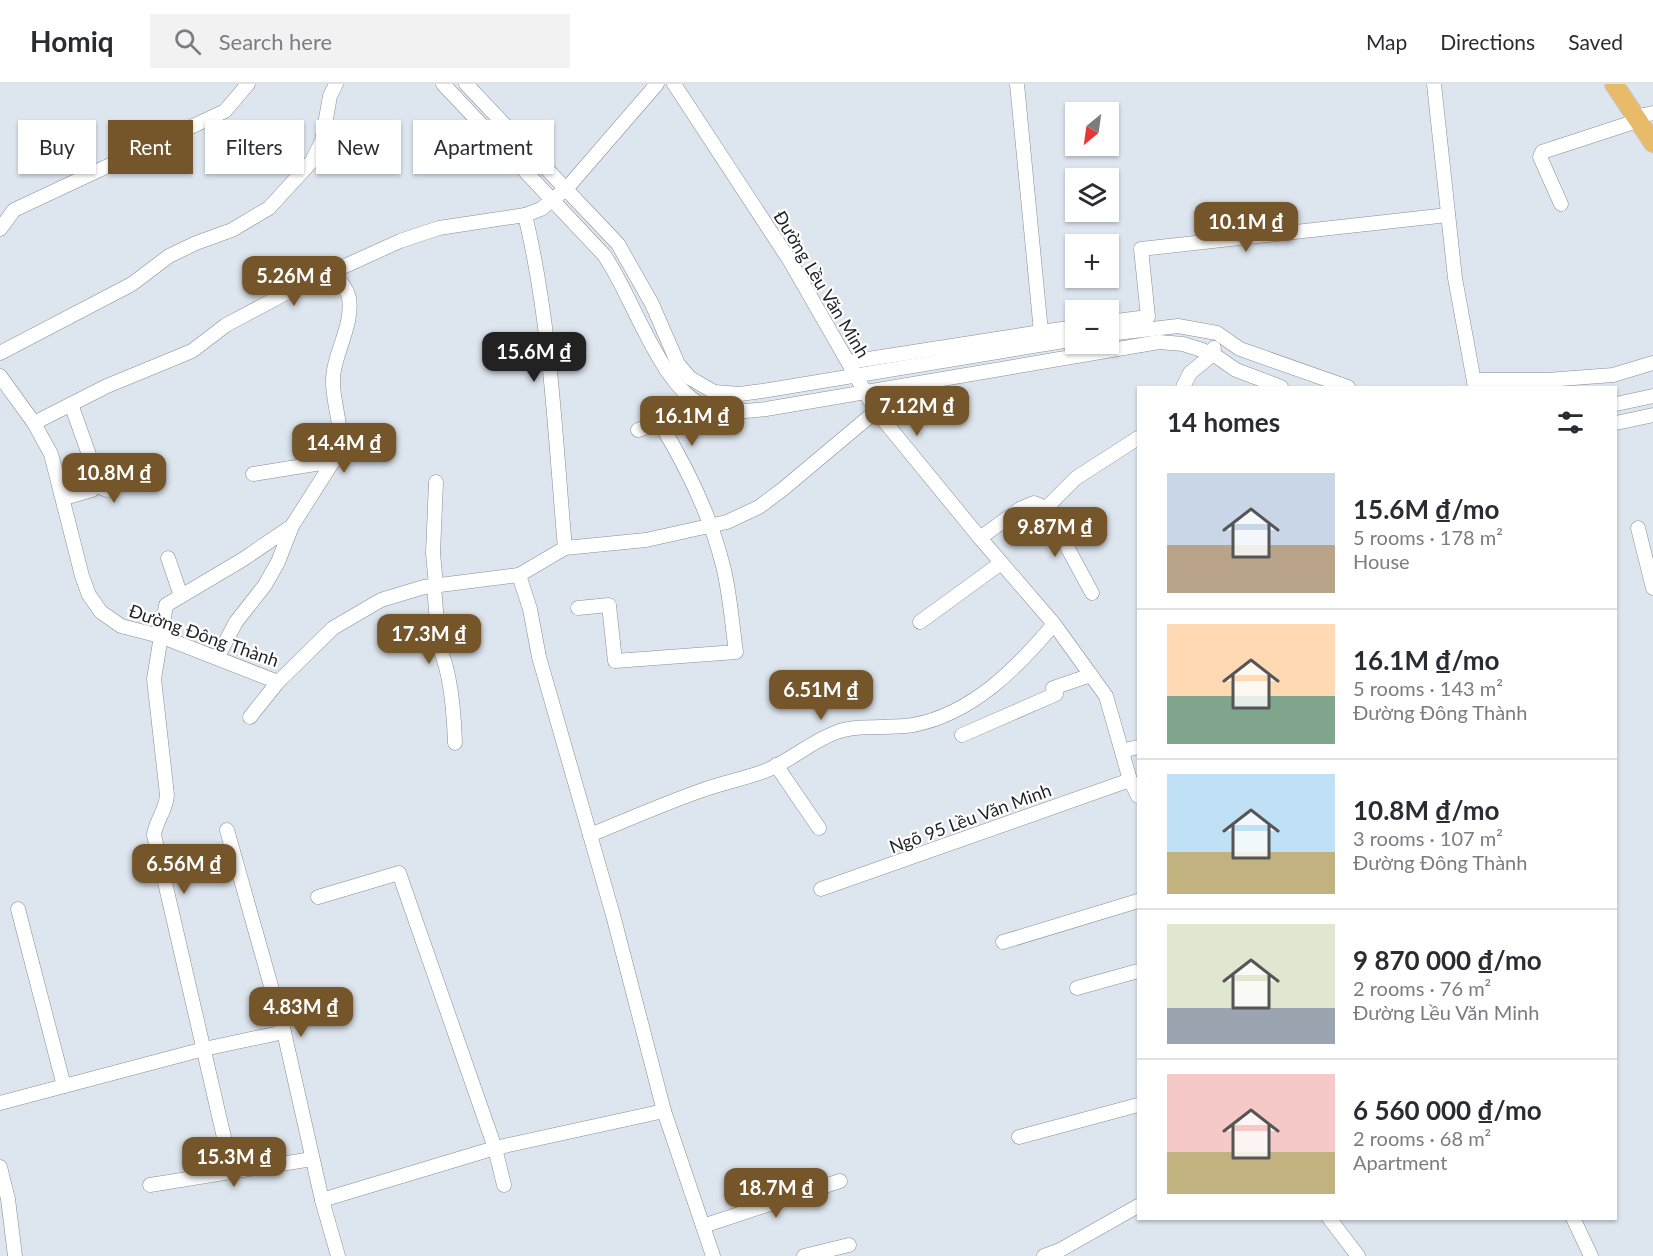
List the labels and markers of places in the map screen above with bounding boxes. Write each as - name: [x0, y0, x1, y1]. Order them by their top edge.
- pin: 10.1M ₫: [1191, 202, 1301, 253]
- pin: 5.26M ₫: [239, 256, 349, 307]
- pin: 15.6M ₫: [479, 332, 589, 383]
- pin: 7.12M ₫: [862, 386, 972, 437]
- pin: 16.1M ₫: [637, 396, 747, 447]
- pin: 14.4M ₫: [289, 423, 399, 474]
- pin: 10.8M ₫: [59, 453, 169, 504]
- pin: 9.87M ₫: [1000, 507, 1110, 558]
- pin: 17.3M ₫: [374, 614, 484, 665]
- pin: 6.51M ₫: [766, 670, 876, 721]
- pin: 6.56M ₫: [129, 844, 239, 895]
- pin: 4.83M ₫: [246, 987, 356, 1038]
- pin: 15.3M ₫: [179, 1137, 289, 1188]
- pin: 18.7M ₫: [721, 1168, 831, 1219]

